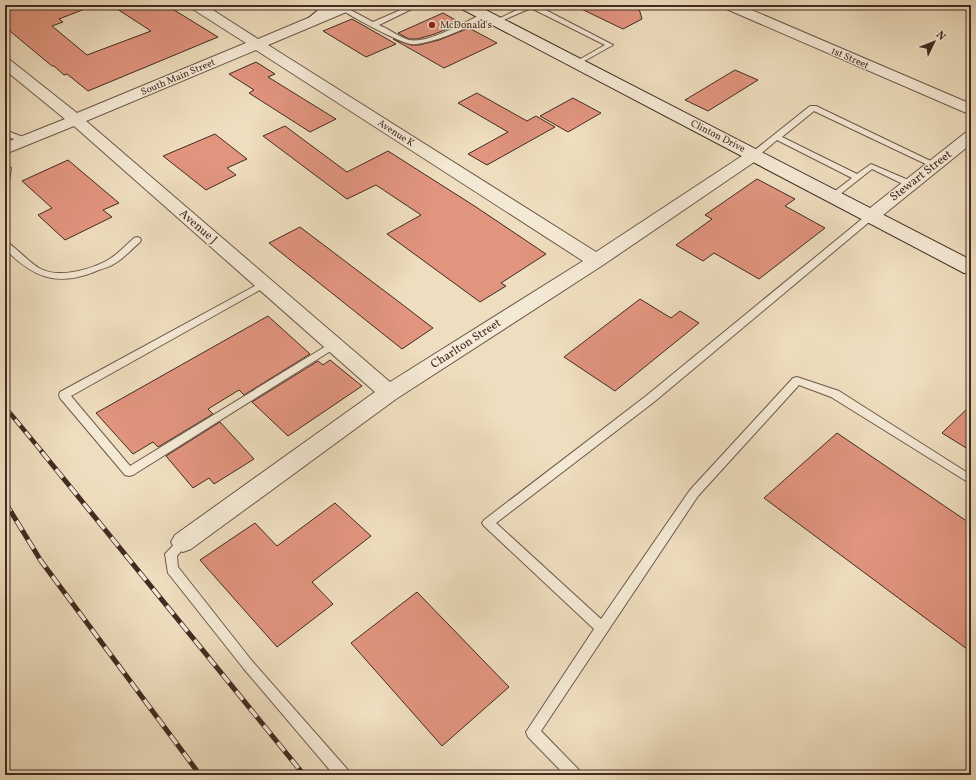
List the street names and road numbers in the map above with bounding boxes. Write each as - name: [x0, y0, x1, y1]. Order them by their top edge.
- street label: 1st Street: [829, 43, 872, 73]
- street label: South Main Street: [139, 55, 218, 99]
- street label: Avenue K: [375, 116, 417, 150]
- street label: Clinton Drive: [688, 116, 748, 156]
- street label: Stewart Street: [887, 147, 955, 205]
- street label: Avenue J: [176, 206, 220, 248]
- street label: Charlton Street: [428, 315, 504, 373]

